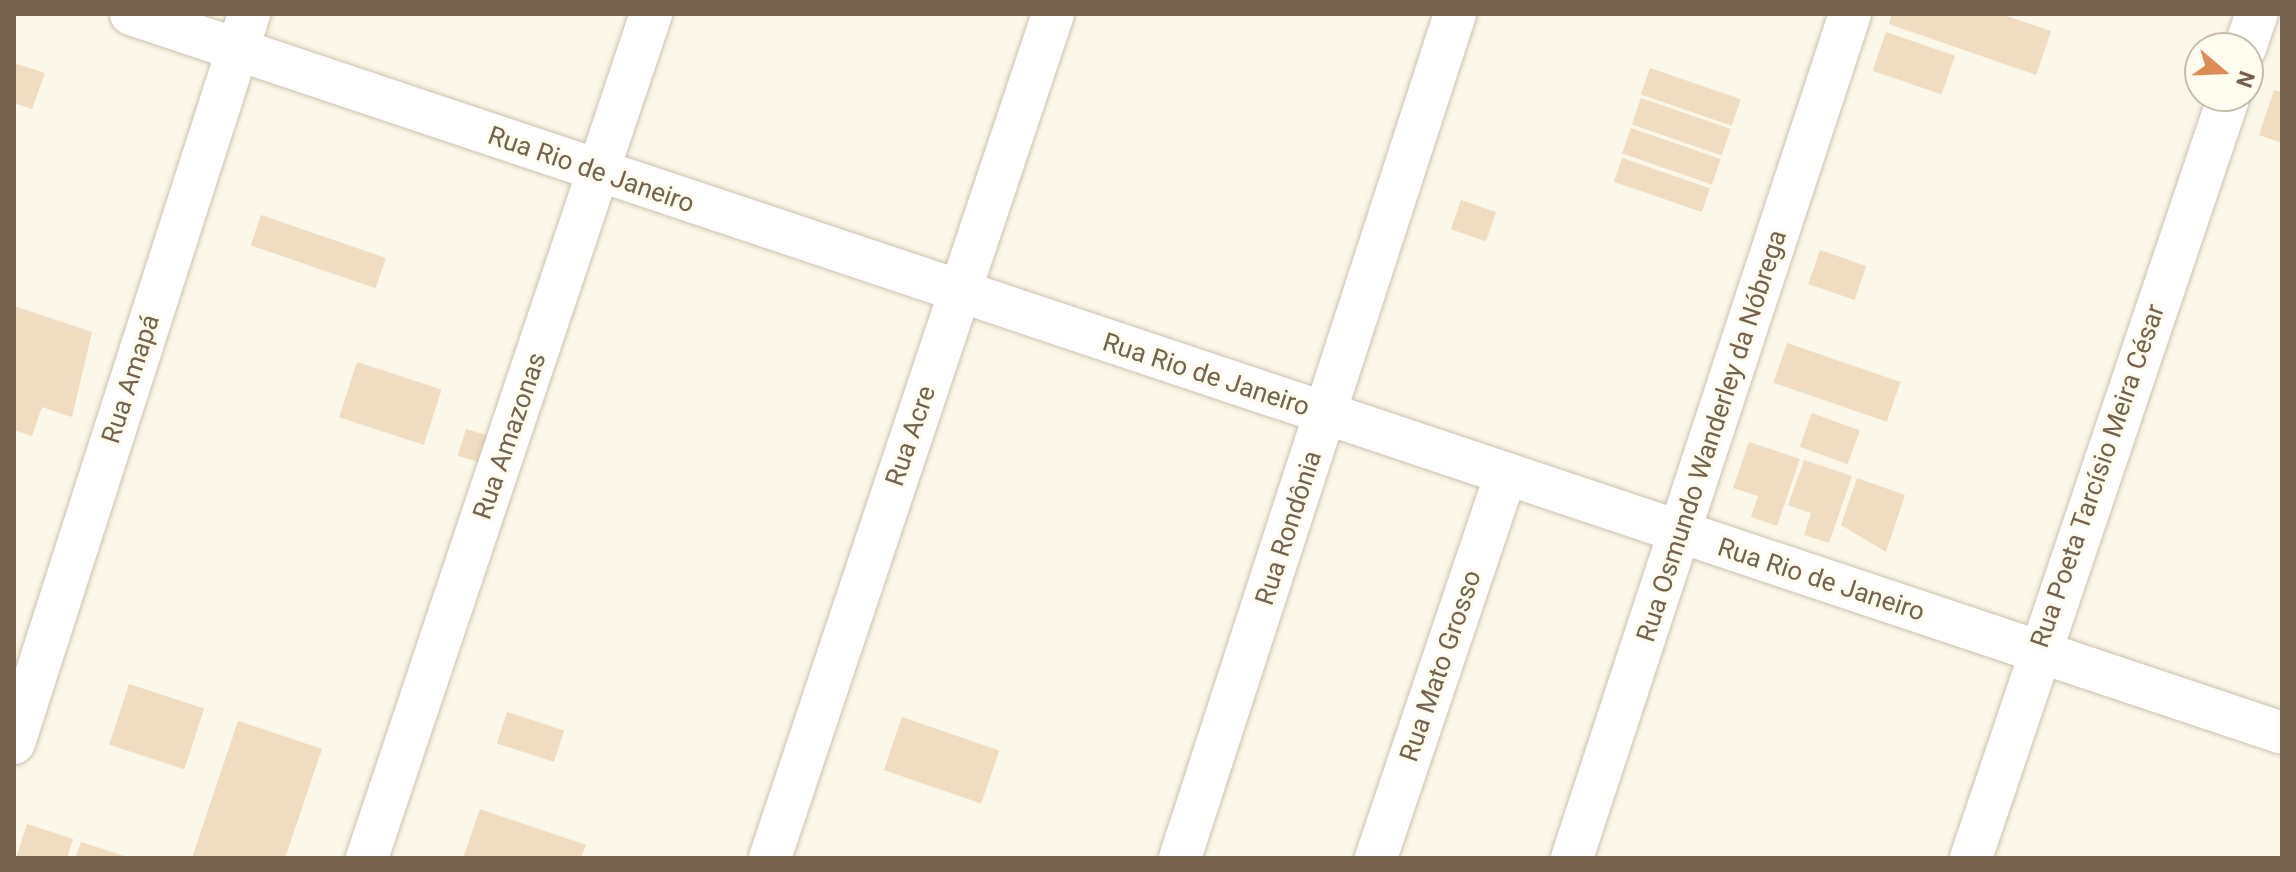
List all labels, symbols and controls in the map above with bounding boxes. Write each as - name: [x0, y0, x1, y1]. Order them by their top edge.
- north arrow: [2184, 32, 2264, 112]
- text: N: [2231, 68, 2260, 91]
- street label: Rua Rio de Janeiro: [484, 120, 698, 220]
- street label: Rua Osmundo Wanderley da Nóbrega: [1631, 226, 1793, 646]
- street label: Rua Poeta Tarcísio Meira César: [2024, 300, 2172, 652]
- street label: Rua Amapá: [96, 311, 166, 447]
- street label: Rua Rio de Janeiro: [1099, 327, 1313, 423]
- street label: Rua Amazonas: [467, 349, 553, 523]
- street label: Rua Acre: [879, 382, 943, 490]
- street label: Rua Rondônia: [1249, 447, 1329, 609]
- street label: Rua Rio de Janeiro: [1714, 532, 1928, 628]
- street label: Rua Mato Grosso: [1394, 566, 1488, 766]

